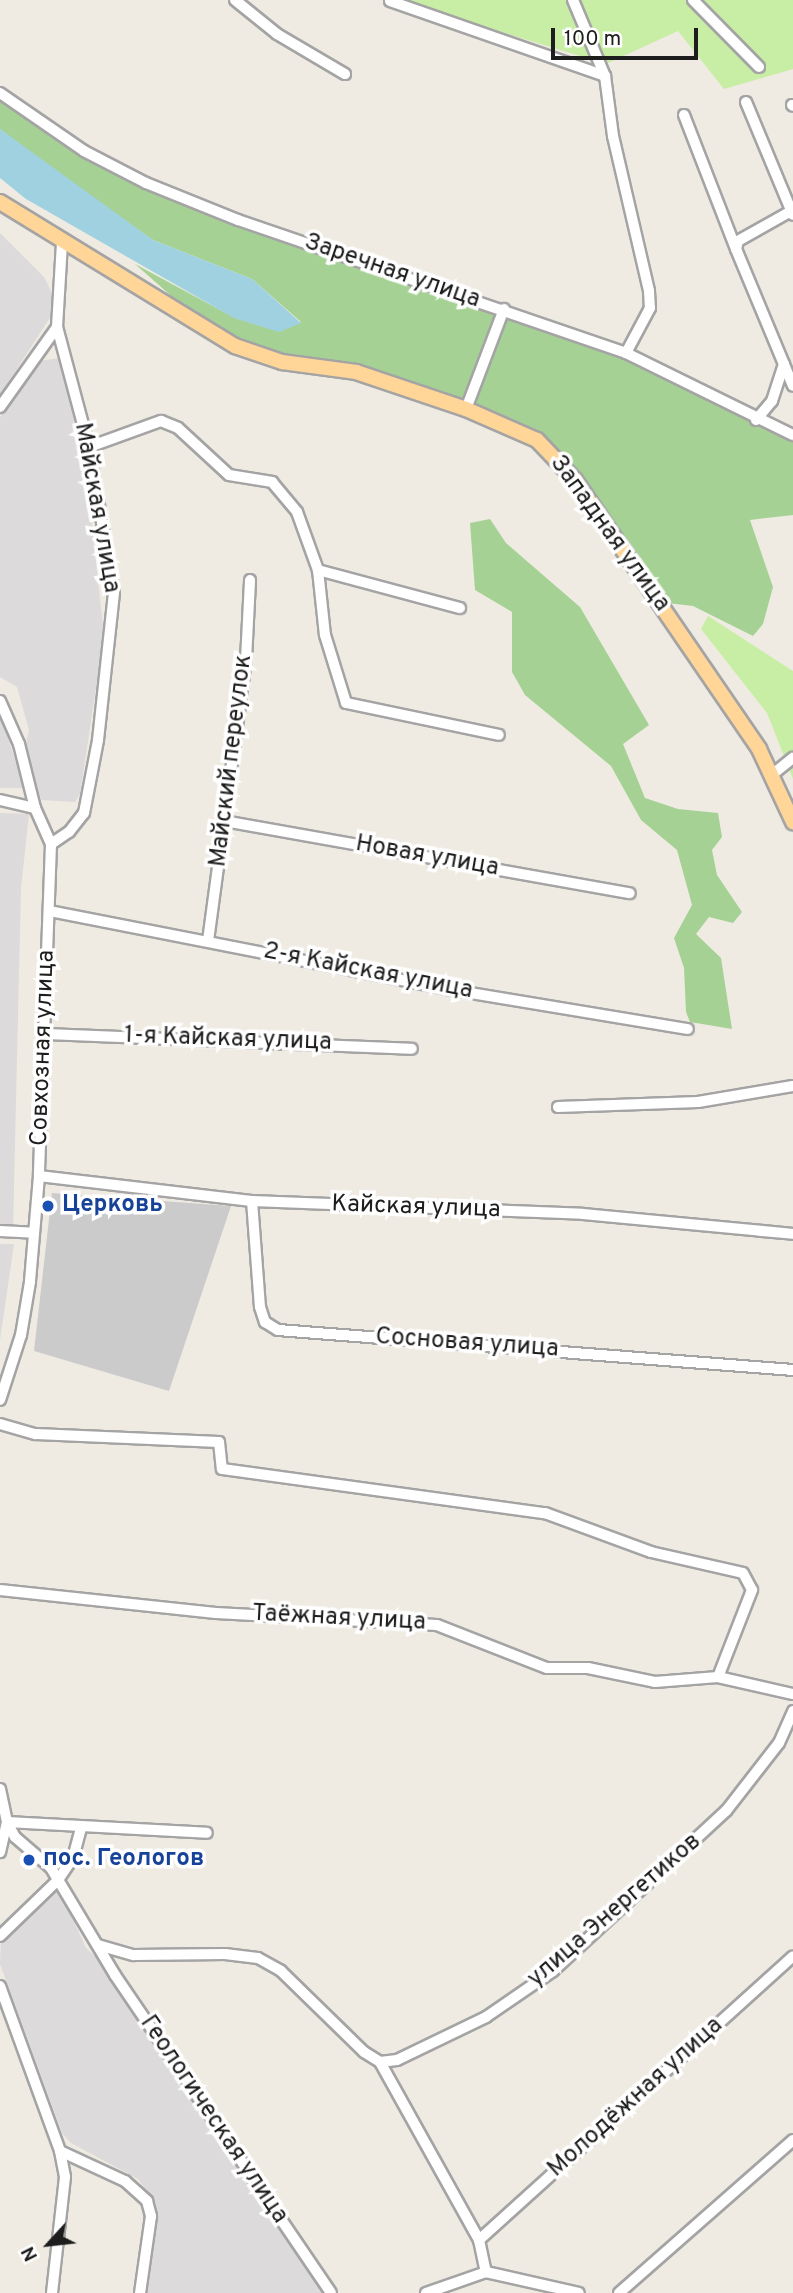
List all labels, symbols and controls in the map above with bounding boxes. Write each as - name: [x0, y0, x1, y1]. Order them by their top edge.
- scale bar: [555, 14, 702, 58]
- text: 100 m: [564, 26, 621, 53]
- street label: Заречная улица: [300, 228, 484, 316]
- street label: Майская улица: [67, 421, 125, 595]
- street label: Западная улица: [543, 450, 675, 618]
- street label: Майский переулок: [205, 653, 259, 869]
- street label: Новая улица: [353, 830, 501, 884]
- street label: 2-я Кайская улица: [261, 938, 475, 1006]
- street label: Совхозная улица: [26, 950, 62, 1146]
- street label: 1-я Кайская улица: [124, 1022, 332, 1058]
- street label: Кайская улица: [331, 1191, 501, 1225]
- place label: Церковь: [62, 1192, 163, 1220]
- marker: Церковь: [40, 1198, 56, 1214]
- street label: Сосновая улица: [374, 1323, 560, 1365]
- street label: Таёжная улица: [251, 1600, 427, 1638]
- street label: улица Энергетиков: [523, 1828, 707, 1994]
- place label: пос. Геологов: [43, 1846, 204, 1874]
- marker: пос. Геологов: [21, 1852, 37, 1868]
- street label: Геологическая улица: [133, 2011, 293, 2229]
- street label: Молодёжная улица: [543, 2012, 729, 2184]
- north arrow: [14, 2209, 84, 2279]
- text: N: [16, 2242, 44, 2265]

